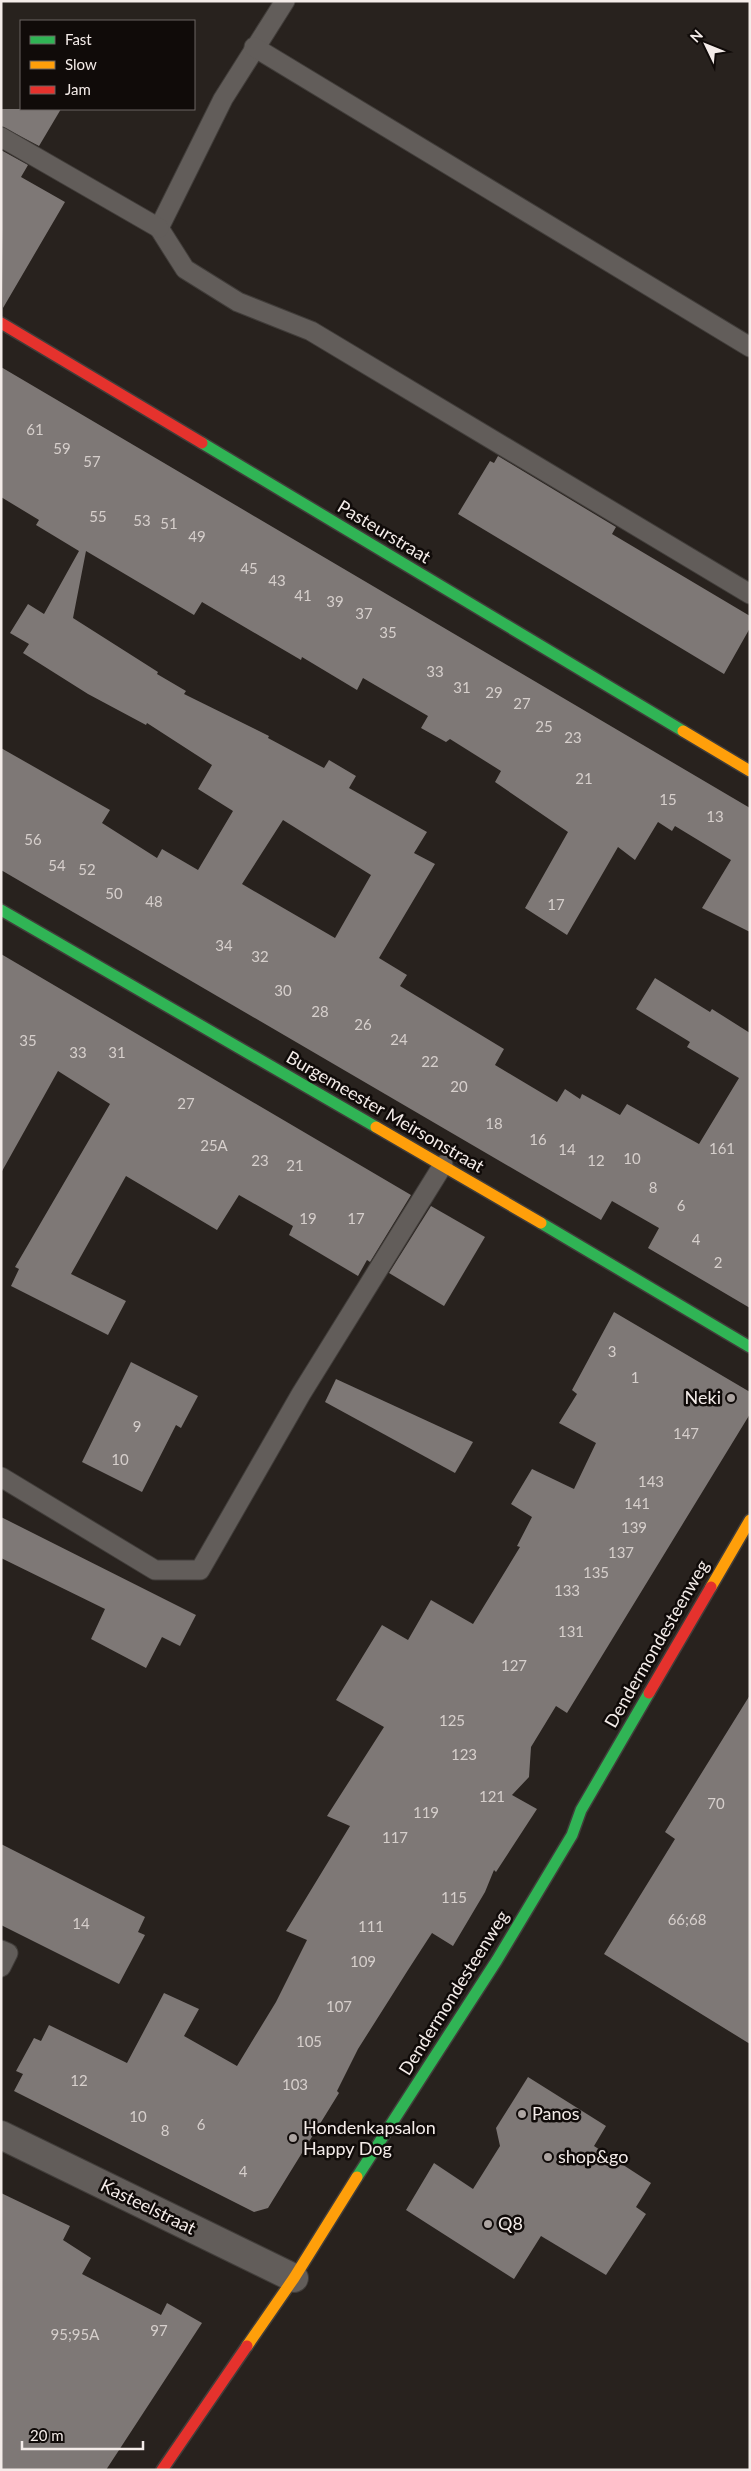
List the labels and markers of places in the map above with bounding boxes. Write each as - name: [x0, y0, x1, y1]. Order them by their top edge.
- place label: Neki: [685, 1386, 721, 1408]
- marker: Neki: [725, 1392, 737, 1404]
- place label: Panos: [532, 2102, 580, 2124]
- marker: Panos: [516, 2108, 528, 2120]
- place label: Hondenkapsalon Happy Dog: [303, 2116, 436, 2159]
- marker: Hondenkapsalon Happy Dog: [287, 2132, 299, 2144]
- place label: shop&go: [558, 2145, 628, 2167]
- marker: shop&go: [542, 2151, 554, 2163]
- place label: Q8: [498, 2212, 523, 2234]
- marker: Q8: [482, 2218, 494, 2230]

